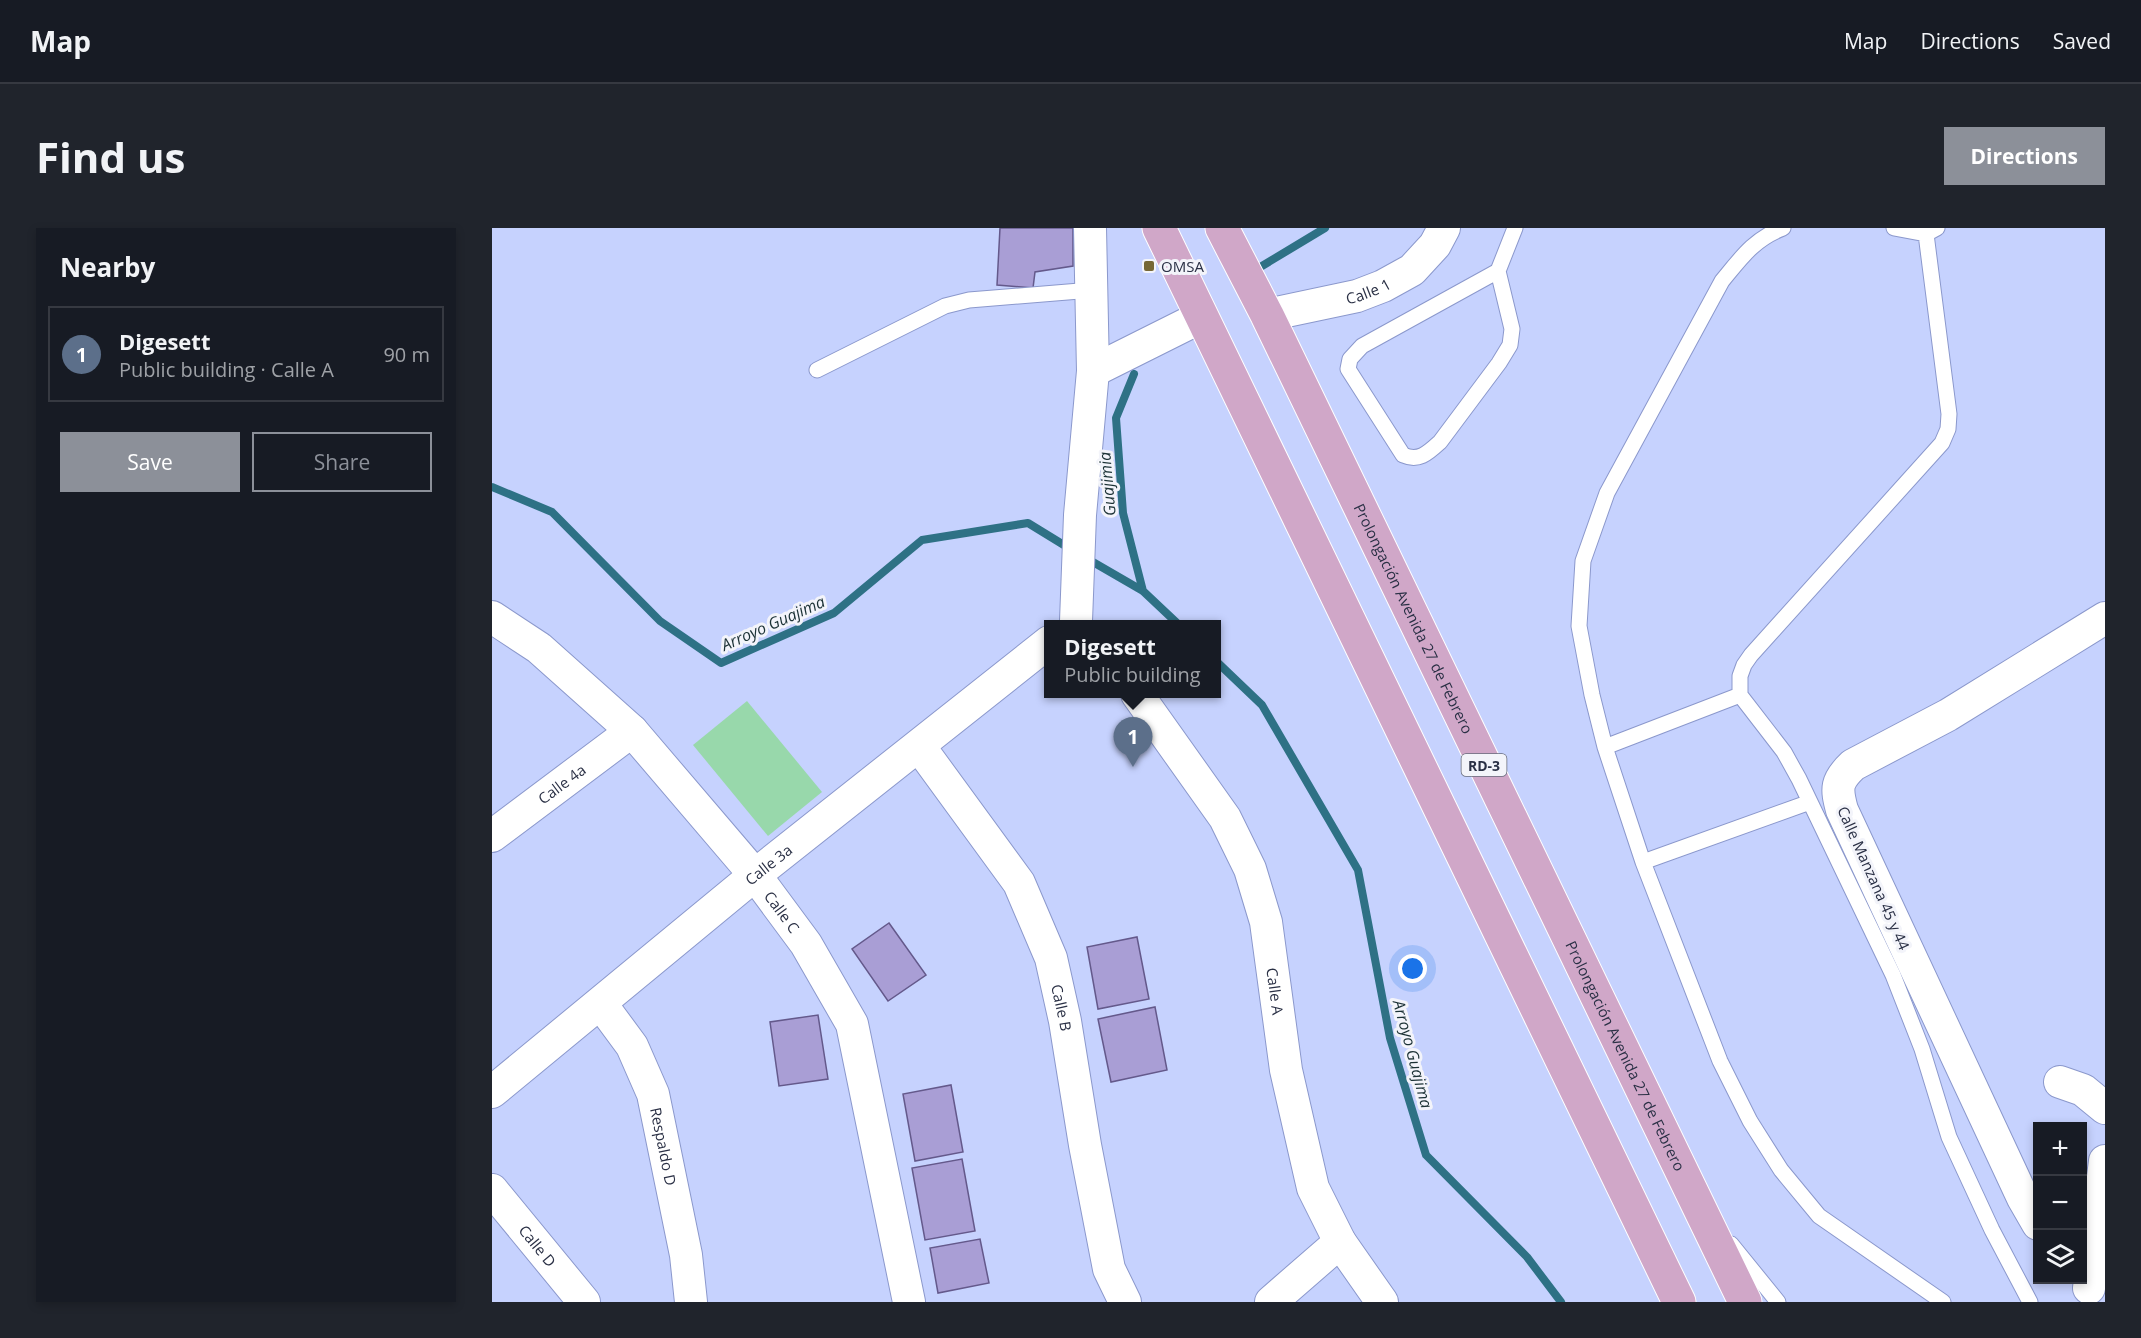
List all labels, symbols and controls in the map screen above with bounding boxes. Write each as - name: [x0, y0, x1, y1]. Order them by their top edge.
- text: Map: [30, 22, 91, 60]
- text: Map: [1844, 27, 1887, 55]
- text: Directions: [1920, 27, 2020, 55]
- text: Saved: [2053, 27, 2111, 55]
- button: Directions: [1944, 127, 2105, 185]
- text: Find us: [36, 128, 185, 185]
- text: Nearby: [60, 249, 155, 285]
- place label: OMSA: [1161, 256, 1204, 276]
- marker: OMSA: [1142, 259, 1156, 273]
- street label: Calle 1: [1344, 274, 1394, 308]
- text: Digesett: [119, 326, 210, 356]
- text: 1: [76, 341, 87, 368]
- text: 90 m: [383, 341, 430, 368]
- text: Public building · Calle A: [119, 356, 334, 383]
- button: Save: [60, 432, 240, 492]
- button: Share: [252, 432, 432, 492]
- water label: Guajimia: [1093, 451, 1121, 517]
- street label: Prolongación Avenida 27 de Febrero: [1350, 500, 1478, 737]
- water label: Arroyo Guajima: [717, 590, 828, 656]
- popup: [1044, 620, 1221, 698]
- text: Digesett: [1064, 631, 1156, 661]
- text: Public building: [1064, 661, 1201, 688]
- pin: 1: [1114, 718, 1152, 767]
- road number: RD-3: [1462, 754, 1506, 776]
- street label: Calle 4a: [534, 759, 589, 808]
- street label: Calle Manzana 45 y 44: [1833, 803, 1915, 953]
- street label: Calle 3a: [741, 840, 796, 889]
- street label: Calle C: [760, 887, 804, 937]
- street label: Prolongación Avenida 27 de Febrero: [1562, 937, 1690, 1174]
- your location: [1398, 954, 1427, 983]
- street label: Calle A: [1262, 966, 1288, 1016]
- street label: Calle B: [1047, 982, 1076, 1032]
- water label: Arroyo Guajima: [1388, 996, 1438, 1111]
- street label: Respaldo D: [646, 1106, 681, 1187]
- map controls: [2033, 1122, 2087, 1284]
- button: +: [2033, 1122, 2087, 1176]
- button: −: [2033, 1176, 2087, 1230]
- street label: Calle D: [515, 1221, 561, 1271]
- button: layers: [2033, 1230, 2087, 1284]

